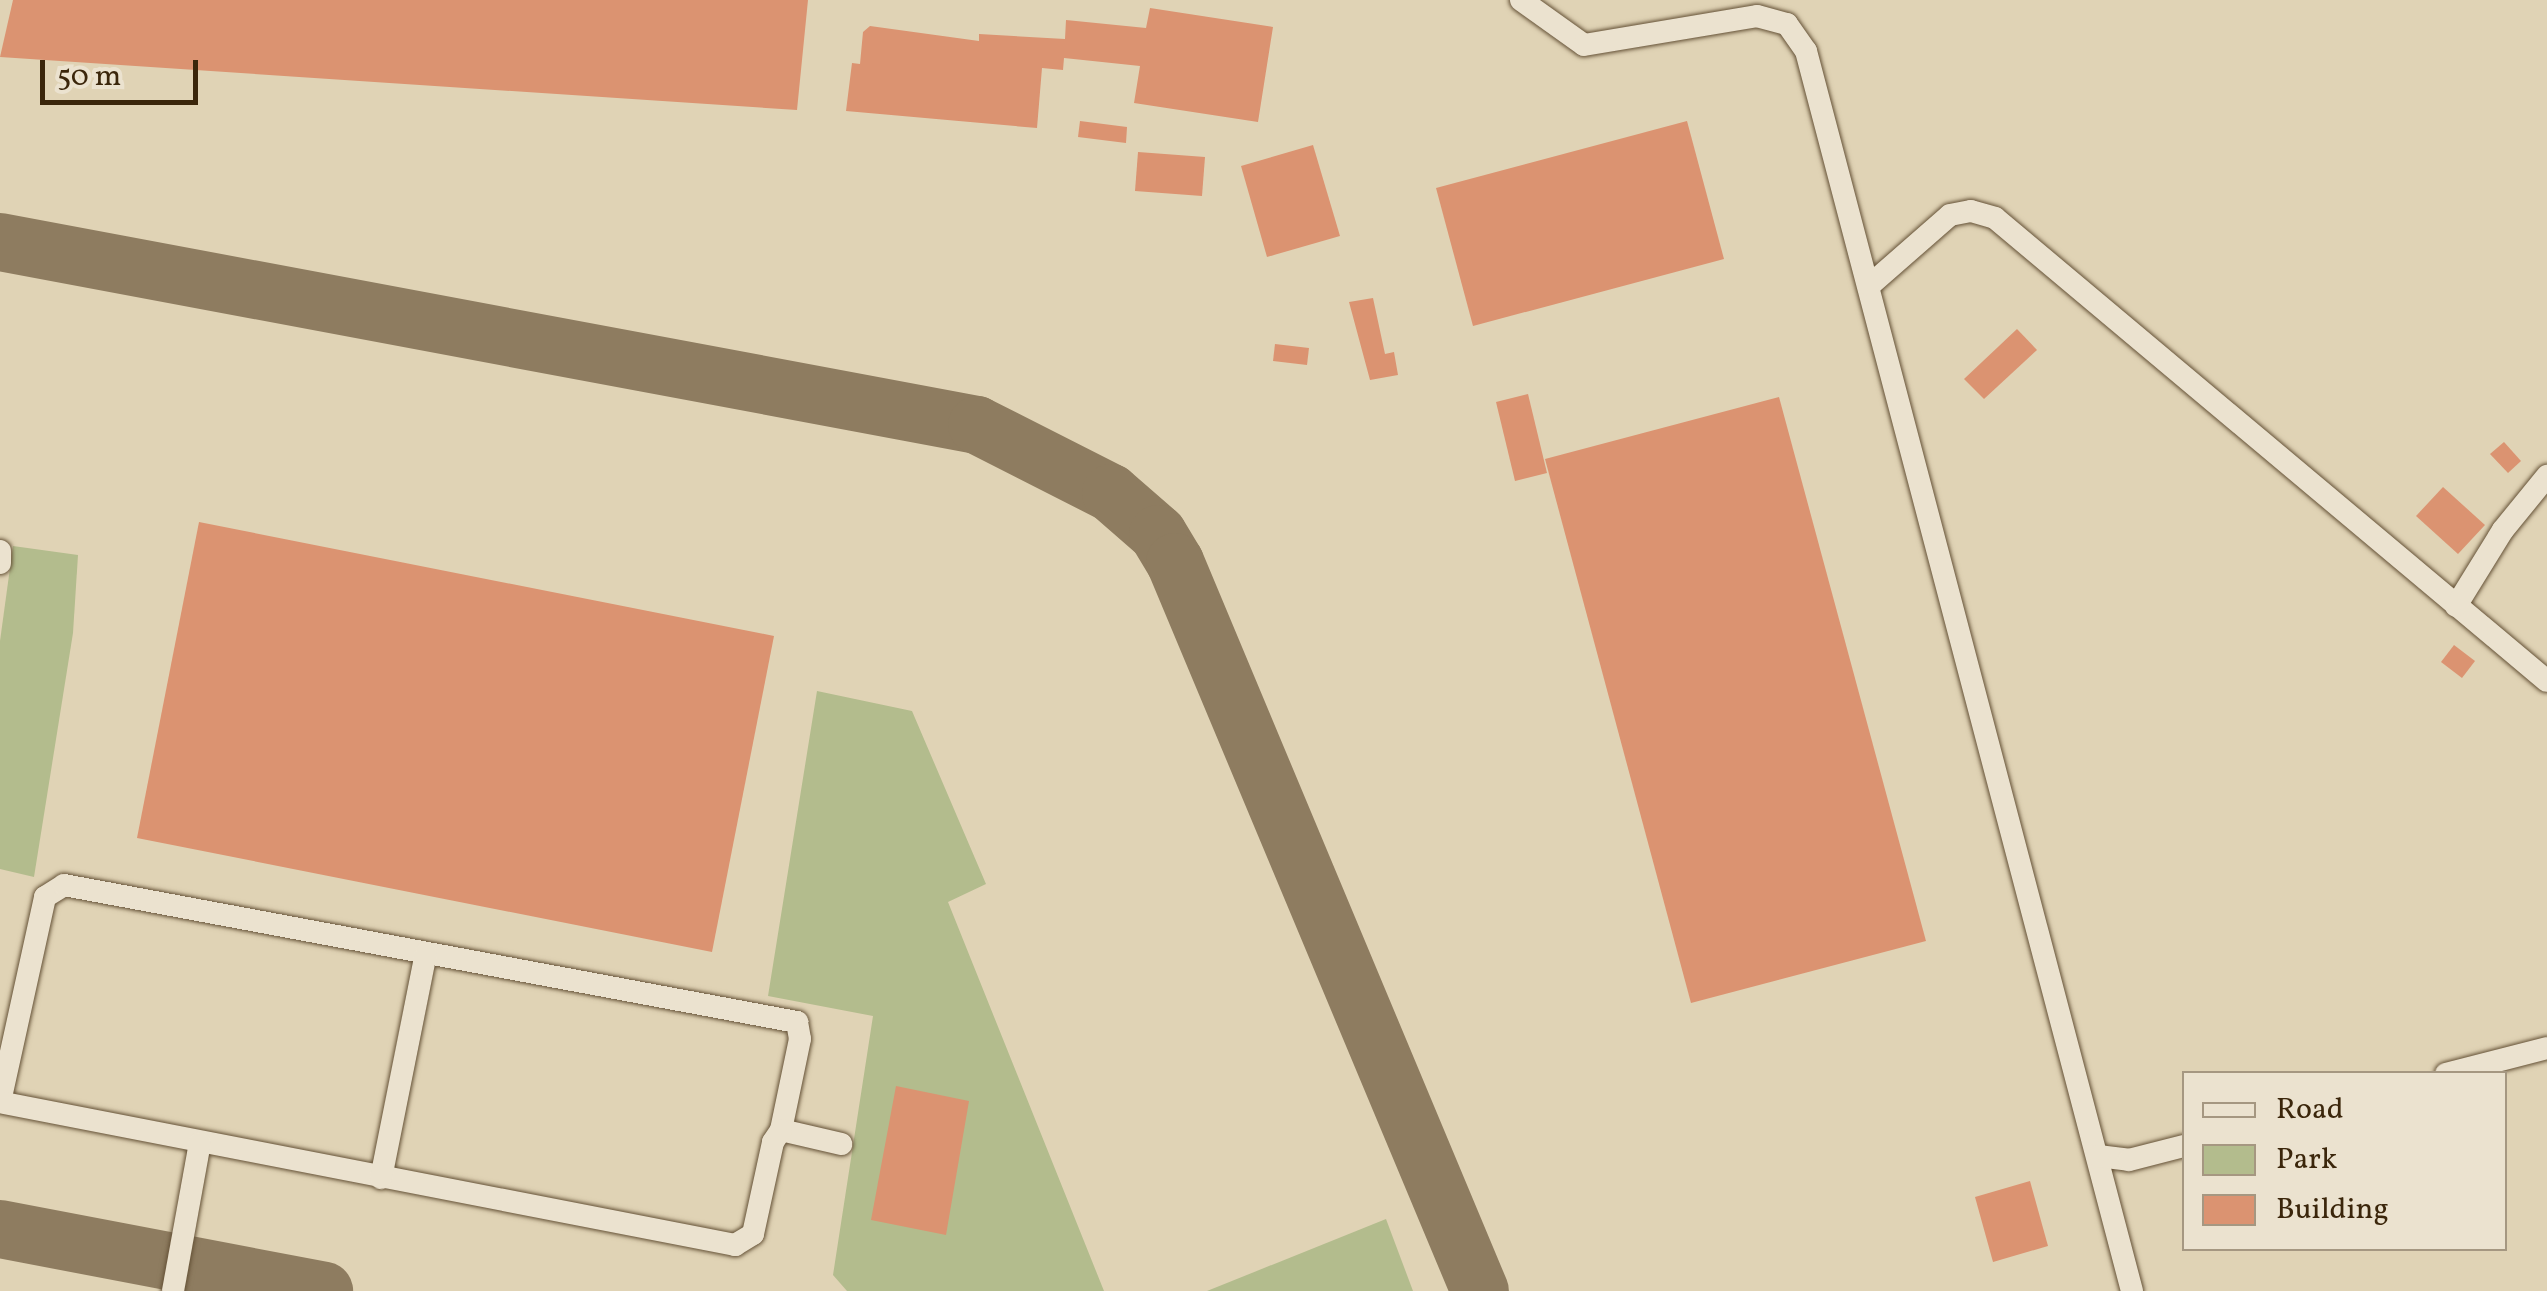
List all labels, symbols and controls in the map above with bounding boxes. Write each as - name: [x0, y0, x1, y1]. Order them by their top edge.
- scale bar: [45, 40, 202, 102]
- text: 50 m: [57, 56, 121, 98]
- legend: [2182, 1071, 2507, 1251]
- text: Road: [2276, 1089, 2344, 1131]
- text: Park: [2276, 1139, 2337, 1181]
- text: Building: [2276, 1189, 2389, 1231]

